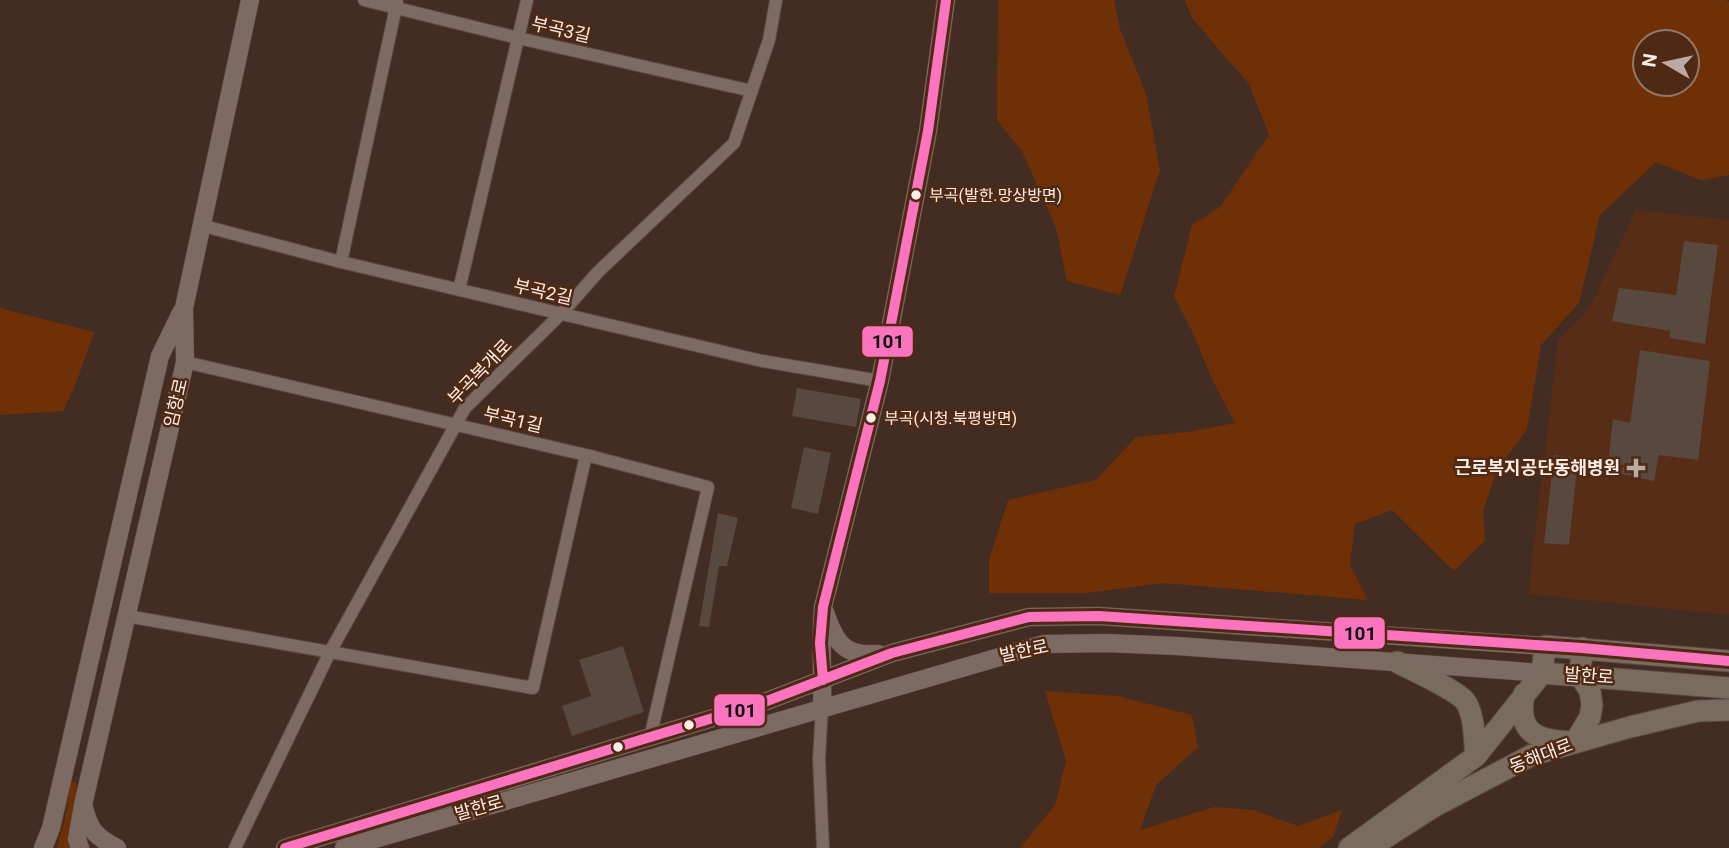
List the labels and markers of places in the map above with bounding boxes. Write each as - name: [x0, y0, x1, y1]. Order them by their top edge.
- place label: 부곡(발한.망상방면): [929, 186, 1062, 205]
- marker: 부곡(발한.망상방면): [909, 188, 923, 202]
- place label: 부곡(시청.북평방면): [884, 409, 1017, 428]
- marker: 부곡(시청.북평방면): [864, 411, 878, 425]
- place label: 근로복지공단동해병원: [1454, 457, 1620, 478]
- marker: 근로복지공단동해병원: [1626, 458, 1646, 478]
- unlabelled marker: [682, 718, 696, 732]
- unlabelled marker: [611, 740, 625, 754]

